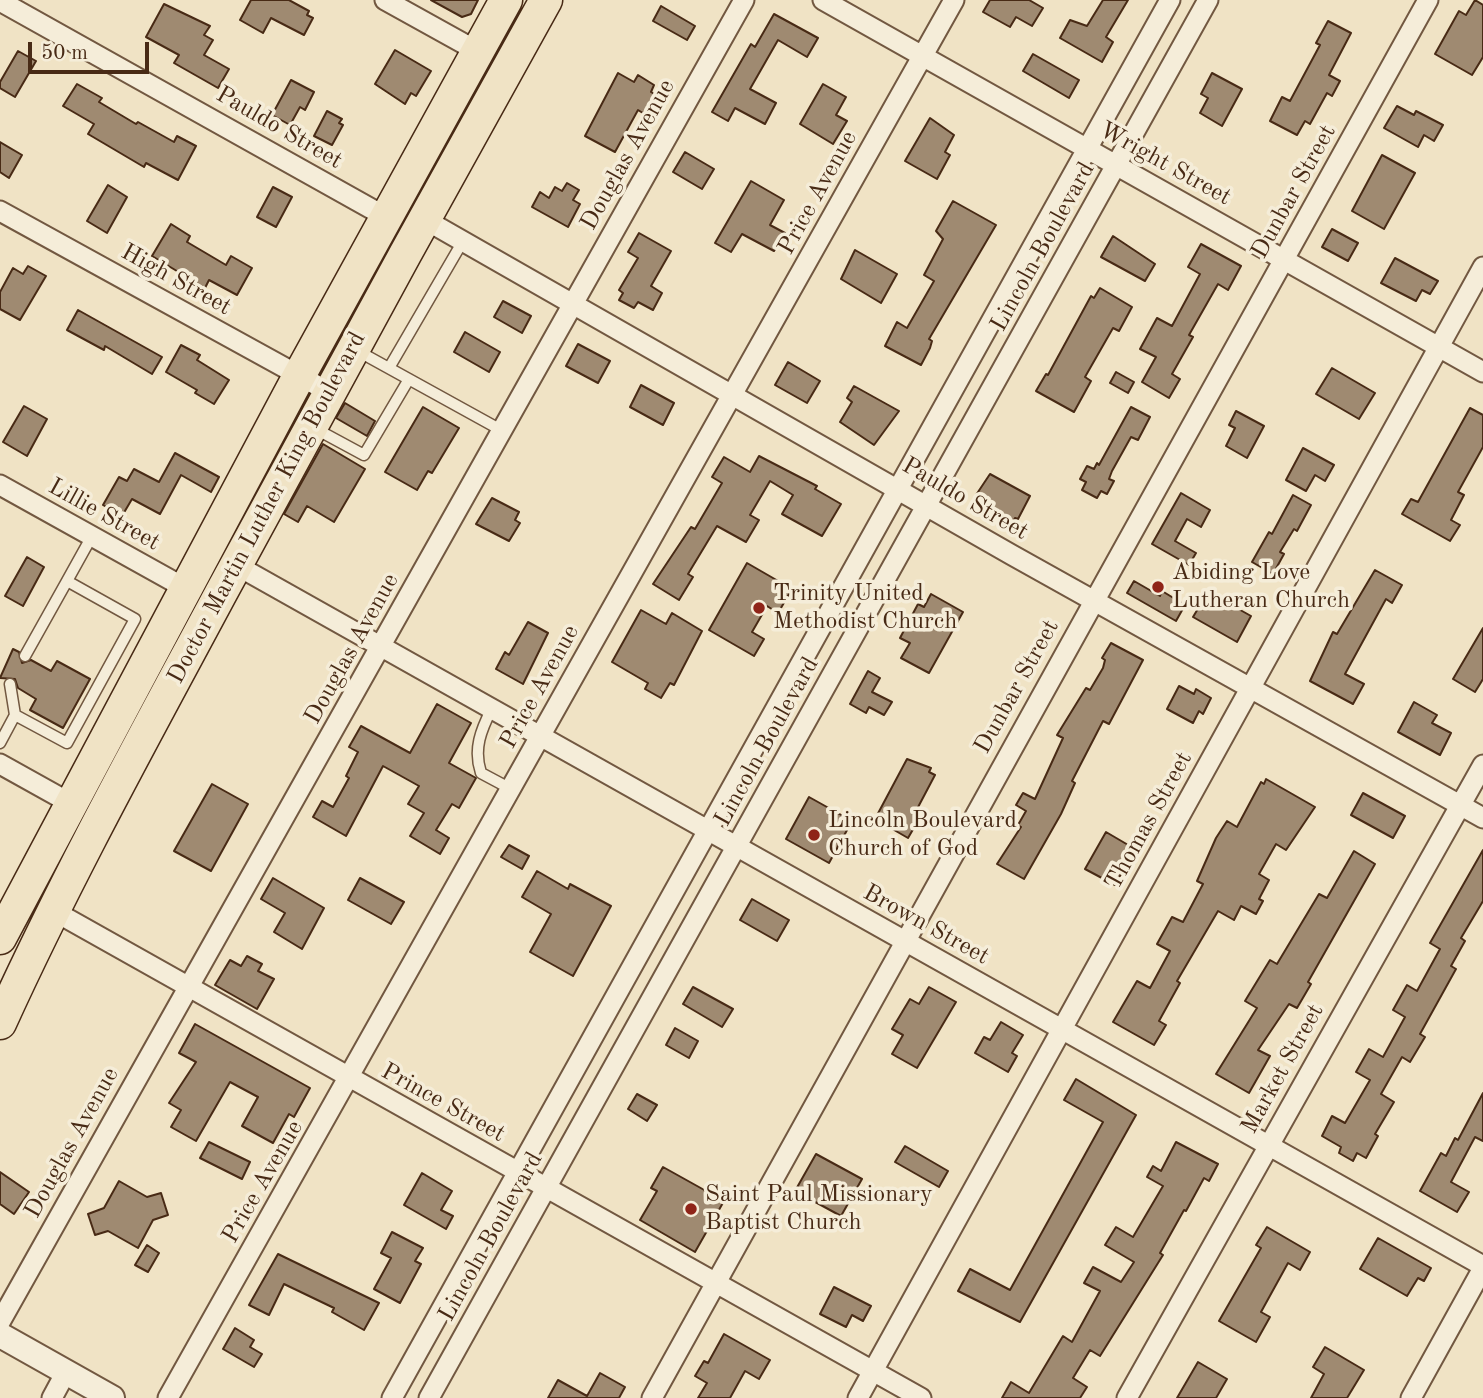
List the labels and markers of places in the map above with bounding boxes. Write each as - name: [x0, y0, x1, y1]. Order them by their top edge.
- place label: Abiding Love Lutheran Church: [1172, 559, 1350, 615]
- marker: Abiding Love Lutheran Church: [1150, 579, 1166, 595]
- place label: Trinity United Methodist Church: [773, 580, 957, 636]
- marker: Trinity United Methodist Church: [751, 600, 767, 616]
- place label: Lincoln Boulevard Church of God: [828, 807, 1017, 863]
- marker: Lincoln Boulevard Church of God: [806, 827, 822, 843]
- place label: Saint Paul Missionary Baptist Church: [705, 1181, 933, 1237]
- marker: Saint Paul Missionary Baptist Church: [683, 1201, 699, 1217]

